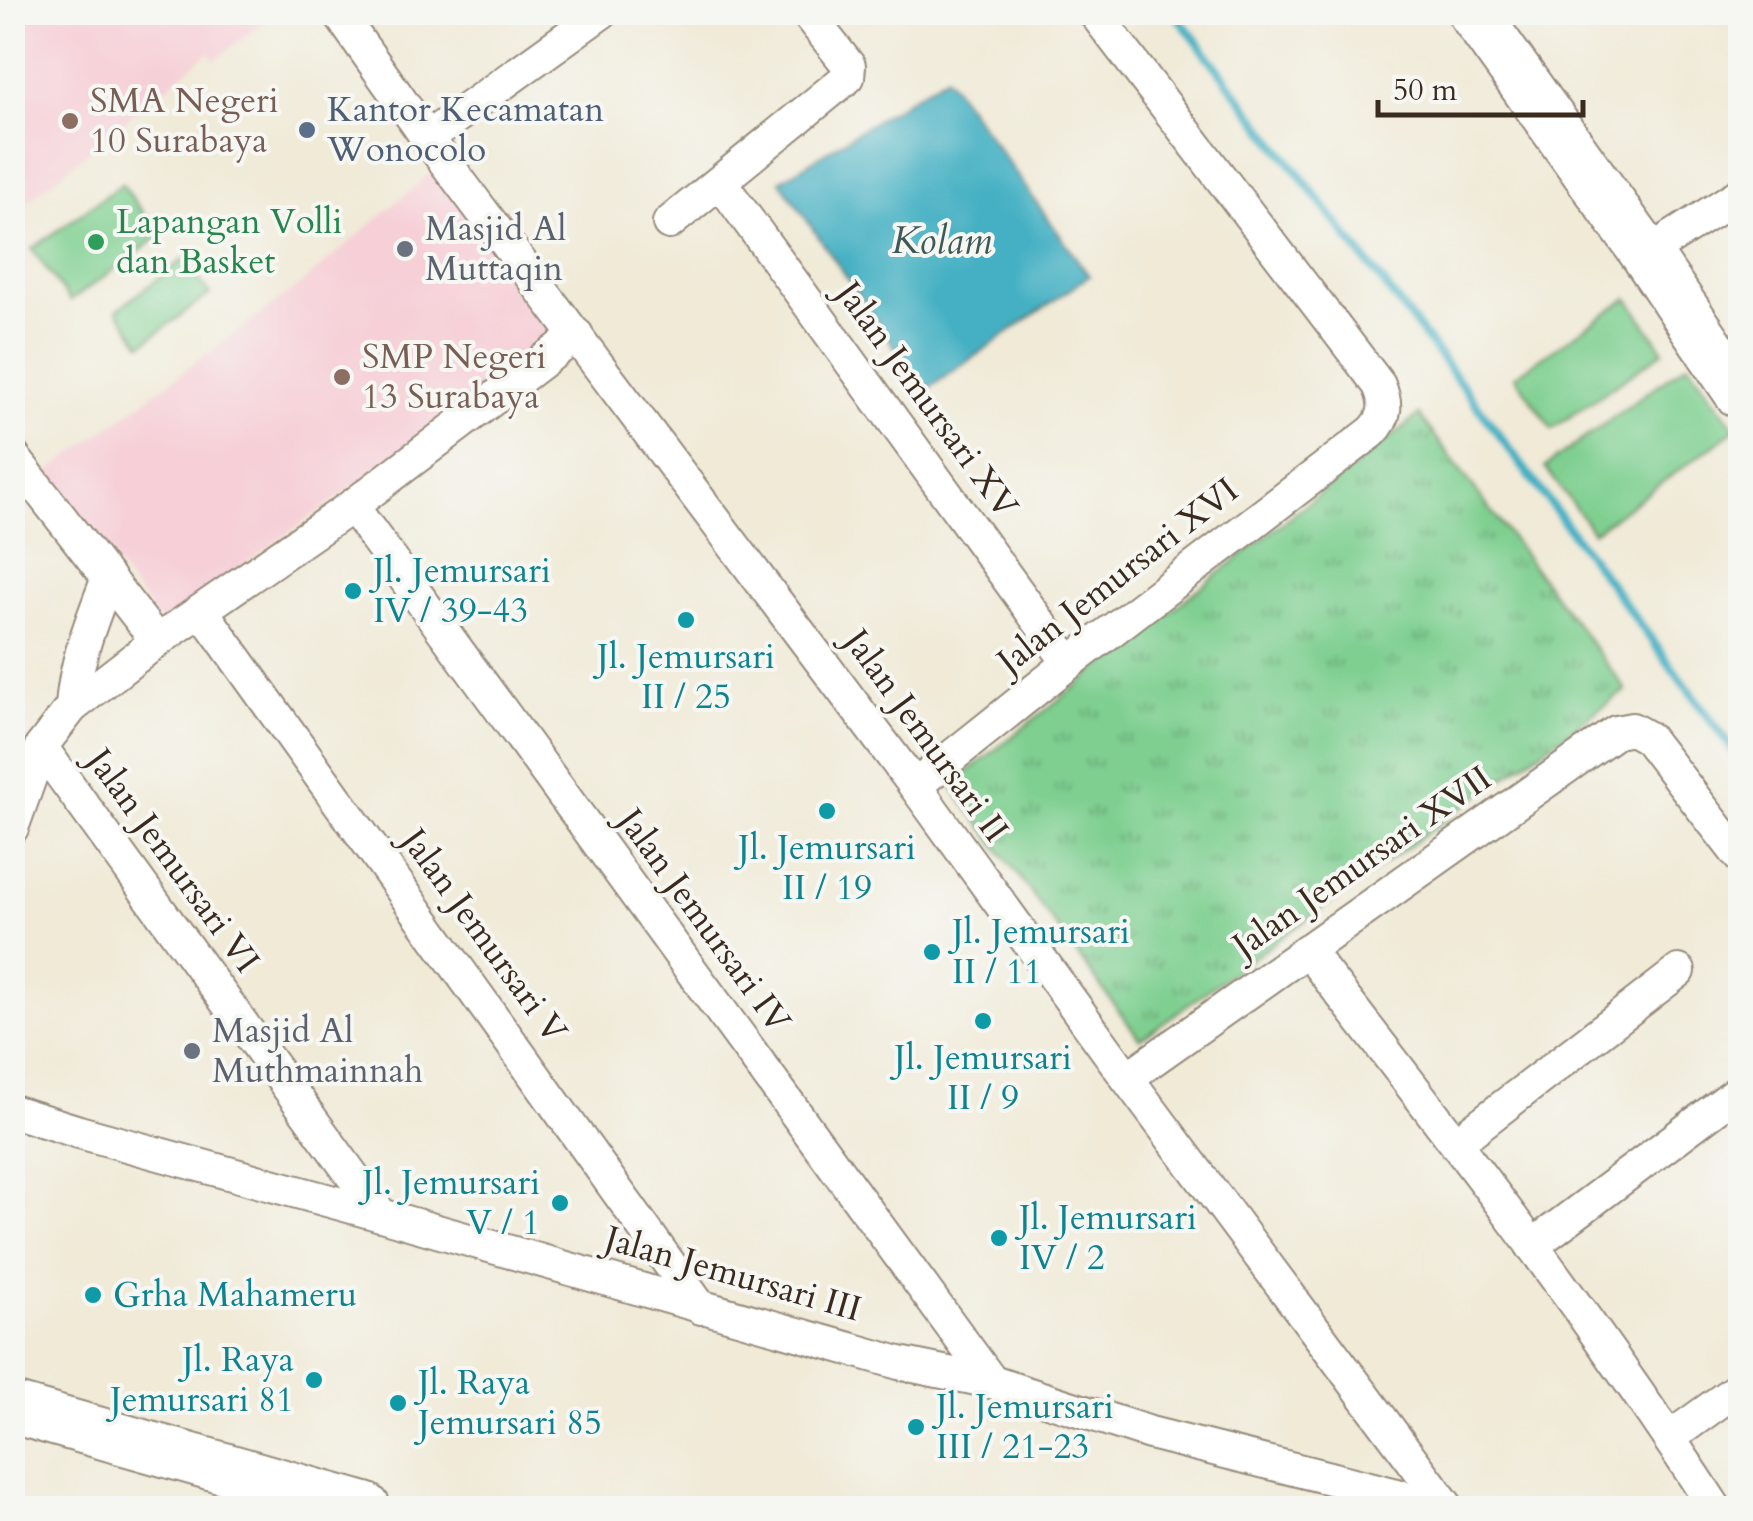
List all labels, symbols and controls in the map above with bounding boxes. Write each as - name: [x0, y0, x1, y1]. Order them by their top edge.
- scale bar: [1378, 55, 1583, 117]
- text: 50 m: [1393, 70, 1458, 111]
- place label: SMA Negeri 10 Surabaya: [90, 77, 279, 165]
- place label: Kantor Kecamatan Wonocolo: [326, 86, 604, 174]
- marker: SMA Negeri 10 Surabaya: [59, 110, 81, 132]
- marker: Kantor Kecamatan Wonocolo: [296, 119, 318, 141]
- place label: Lapangan Volli dan Basket: [116, 198, 342, 286]
- place label: Masjid Al Muttaqin: [425, 205, 566, 293]
- water label: Kolam: [892, 215, 993, 267]
- marker: Lapangan Volli dan Basket: [85, 231, 107, 253]
- marker: Masjid Al Muttaqin: [394, 238, 416, 260]
- street label: Jalan Jemursari XV: [822, 268, 1029, 528]
- place label: SMP Negeri 13 Surabaya: [362, 333, 546, 421]
- marker: SMP Negeri 13 Surabaya: [331, 366, 353, 388]
- street label: Jalan Jemursari XVI: [984, 467, 1248, 688]
- place label: Jl. Jemursari IV / 39-43: [368, 547, 551, 635]
- marker: Jl. Jemursari IV / 39-43: [342, 580, 364, 602]
- marker: Jl. Jemursari II / 25: [675, 609, 697, 631]
- street label: Jalan Jemursari II: [829, 616, 1020, 852]
- place label: Jl. Jemursari II / 25: [592, 633, 775, 721]
- street label: Jalan Jemursari VI: [72, 735, 271, 983]
- street label: Jalan Jemursari XVII: [1219, 755, 1501, 972]
- street label: Jalan Jemursari IV: [603, 795, 802, 1043]
- marker: Jl. Jemursari II / 19: [816, 800, 838, 822]
- street label: Jalan Jemursari V: [387, 815, 578, 1053]
- place label: Jl. Jemursari II / 19: [733, 824, 916, 912]
- place label: Jl. Jemursari II / 11: [947, 908, 1130, 996]
- marker: Jl. Jemursari II / 11: [921, 941, 943, 963]
- place label: Masjid Al Muthmainnah: [212, 1007, 423, 1095]
- marker: Jl. Jemursari II / 9: [972, 1010, 994, 1032]
- place label: Jl. Jemursari II / 9: [889, 1034, 1072, 1122]
- marker: Masjid Al Muthmainnah: [181, 1040, 203, 1062]
- place label: Jl. Jemursari V / 1: [357, 1159, 540, 1247]
- marker: Jl. Jemursari V / 1: [549, 1192, 571, 1214]
- place label: Jl. Jemursari IV / 2: [1014, 1194, 1197, 1282]
- street label: Jalan Jemursari III: [595, 1213, 867, 1333]
- marker: Jl. Jemursari IV / 2: [988, 1227, 1010, 1249]
- place label: Grha Mahameru: [113, 1271, 357, 1319]
- marker: Grha Mahameru: [82, 1284, 104, 1306]
- place label: Jl. Raya Jemursari 81: [105, 1336, 294, 1424]
- place label: Jl. Raya Jemursari 85: [413, 1359, 602, 1447]
- marker: Jl. Raya Jemursari 81: [303, 1369, 325, 1391]
- place label: Jl. Jemursari III / 21-23: [931, 1383, 1114, 1471]
- marker: Jl. Raya Jemursari 85: [387, 1392, 409, 1414]
- marker: Jl. Jemursari III / 21-23: [905, 1416, 927, 1438]

